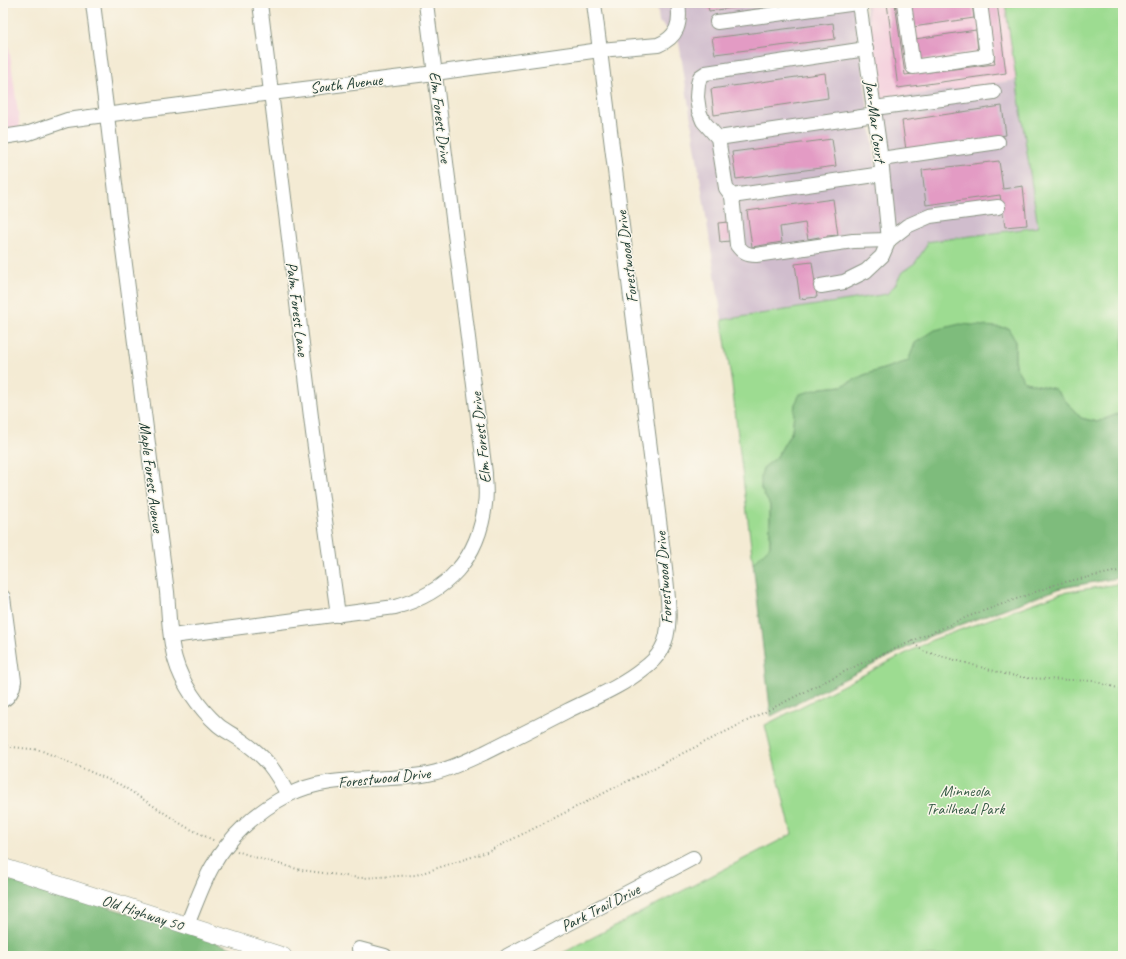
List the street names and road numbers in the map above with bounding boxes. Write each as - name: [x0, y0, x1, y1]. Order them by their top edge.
- street label: South Avenue: [309, 69, 385, 98]
- street label: Elm Forest Drive: [425, 70, 456, 166]
- street label: Jan-Mar Court: [860, 78, 890, 166]
- street label: Forestwood Drive: [611, 208, 643, 304]
- street label: Palm Forest Lane: [281, 261, 313, 359]
- street label: Elm Forest Drive: [466, 390, 496, 484]
- street label: Maple Forest Avenue: [134, 421, 168, 535]
- street label: Forestwood Drive: [651, 529, 677, 625]
- street label: Forestwood Drive: [337, 763, 433, 793]
- street label: Park Trail Drive: [558, 879, 645, 936]
- street label: Old Highway 50: [99, 890, 188, 936]

